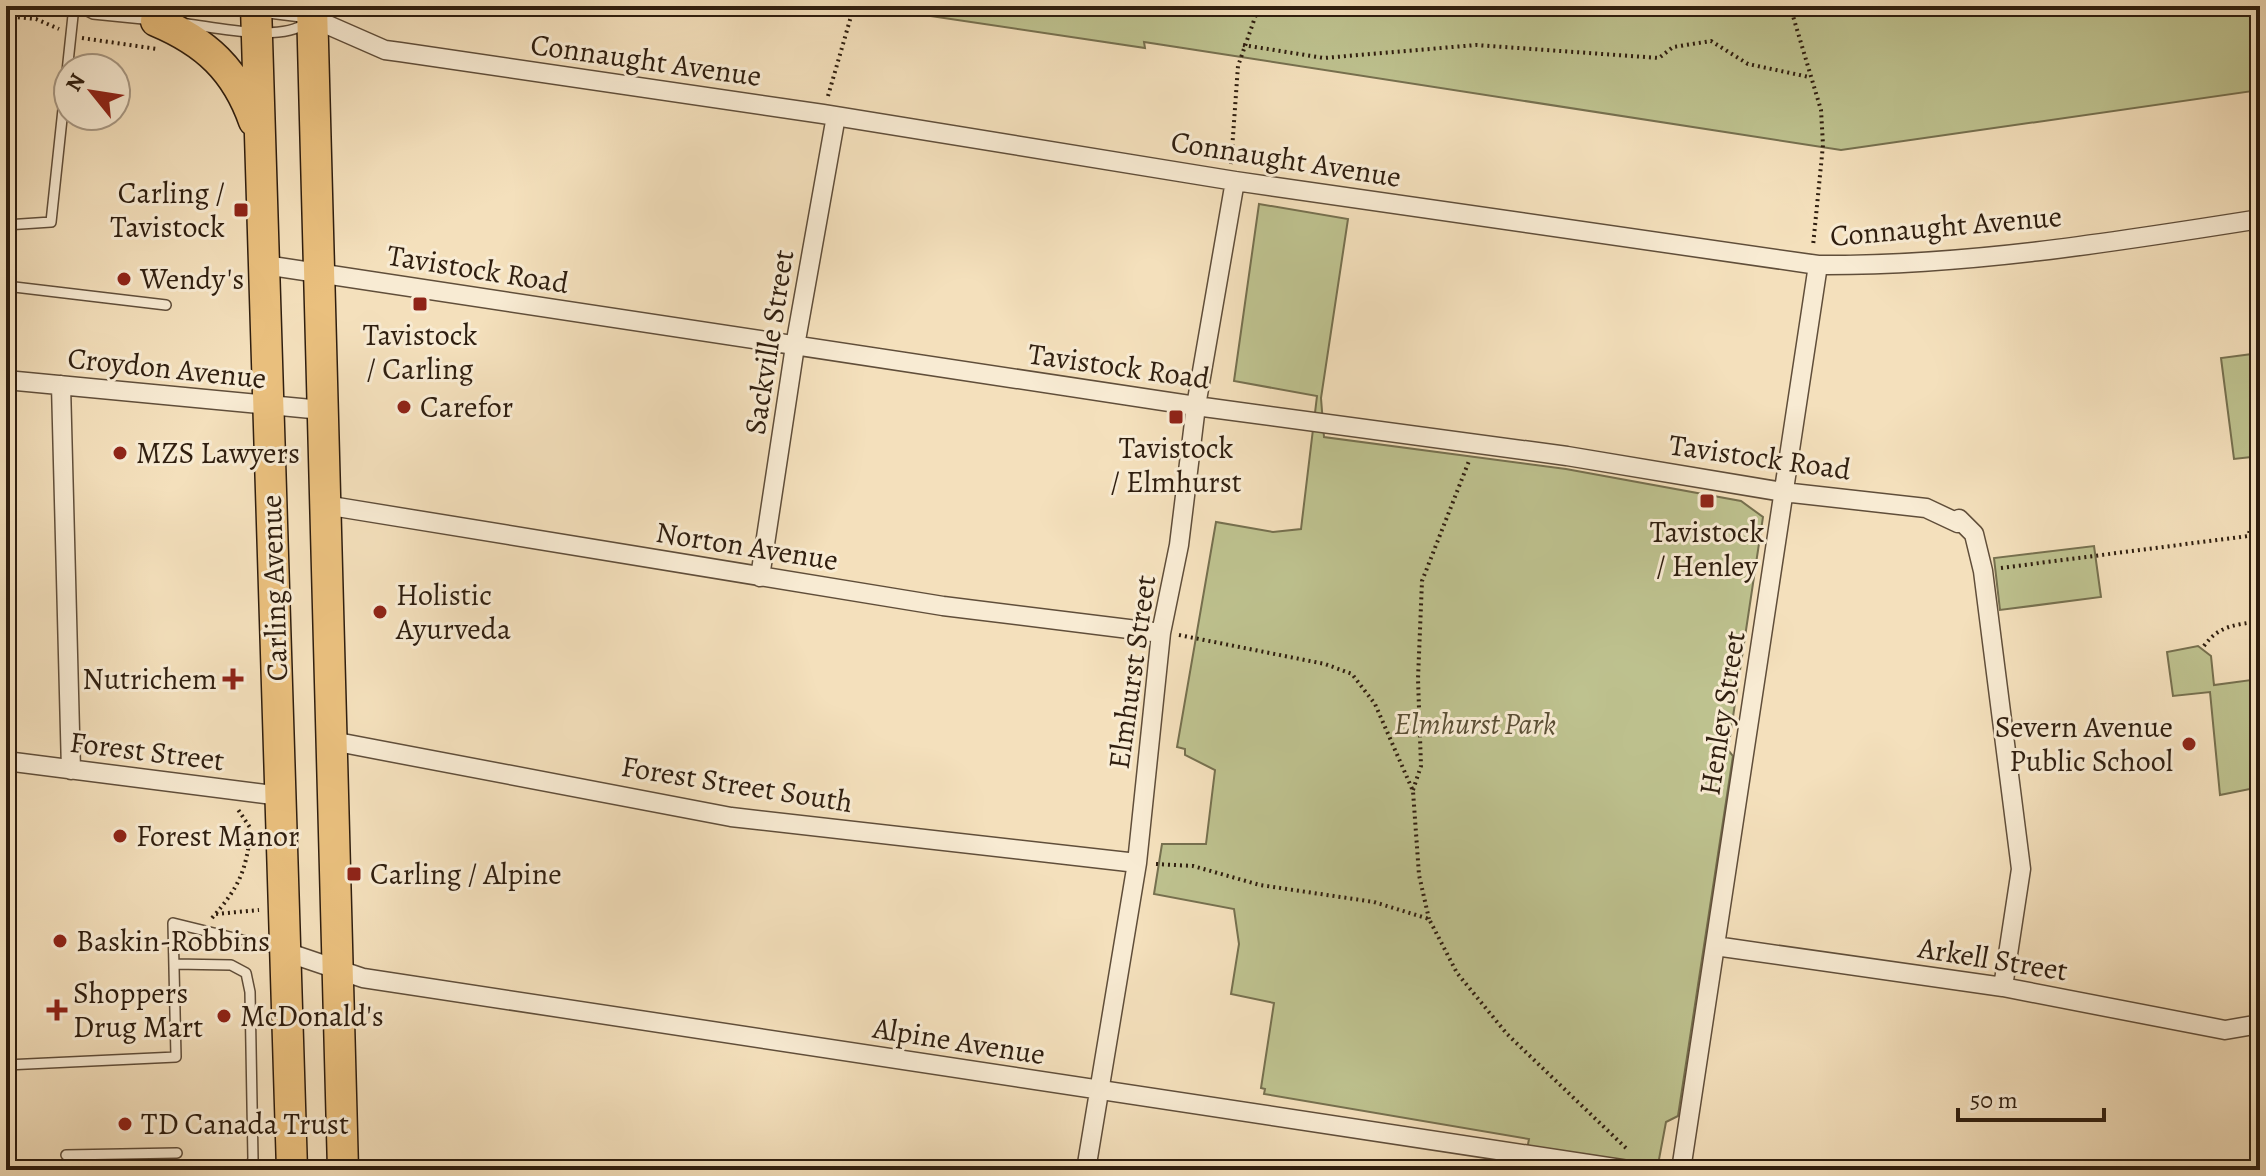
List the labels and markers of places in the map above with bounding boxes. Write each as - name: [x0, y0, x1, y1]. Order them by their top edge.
- place label: Carling / Tavistock: [110, 173, 225, 247]
- marker: Carling / Tavistock: [232, 201, 250, 219]
- place label: Wendy's: [139, 259, 244, 299]
- marker: Wendy's: [115, 270, 133, 288]
- marker: Tavistock / Carling: [411, 295, 429, 313]
- place label: Tavistock / Carling: [363, 315, 477, 389]
- place label: Carefor: [420, 387, 513, 427]
- marker: Carefor: [395, 398, 413, 416]
- marker: Tavistock / Elmhurst: [1167, 408, 1185, 426]
- place label: Tavistock / Elmhurst: [1110, 428, 1242, 502]
- place label: MZS Lawyers: [136, 433, 300, 473]
- marker: MZS Lawyers: [111, 444, 129, 462]
- marker: Tavistock / Henley: [1698, 492, 1716, 510]
- place label: Tavistock / Henley: [1650, 512, 1764, 586]
- place label: Holistic Ayurveda: [395, 575, 511, 649]
- marker: Holistic Ayurveda: [371, 603, 389, 621]
- place label: Nutrichem: [82, 659, 217, 699]
- marker: Nutrichem: [224, 670, 242, 688]
- place label: Severn Avenue Public School: [1995, 707, 2173, 781]
- marker: Severn Avenue Public School: [2180, 735, 2198, 753]
- place label: Forest Manor: [136, 816, 299, 856]
- marker: Forest Manor: [111, 827, 129, 845]
- place label: Carling / Alpine: [370, 854, 562, 894]
- marker: Carling / Alpine: [345, 865, 363, 883]
- place label: Baskin-Robbins: [76, 921, 270, 961]
- marker: Baskin-Robbins: [51, 932, 69, 950]
- place label: Shoppers Drug Mart: [73, 973, 203, 1047]
- place label: McDonald's: [240, 996, 384, 1036]
- marker: Shoppers Drug Mart: [48, 1001, 66, 1019]
- marker: McDonald's: [215, 1007, 233, 1025]
- place label: TD Canada Trust: [141, 1104, 349, 1144]
- marker: TD Canada Trust: [116, 1115, 134, 1133]

